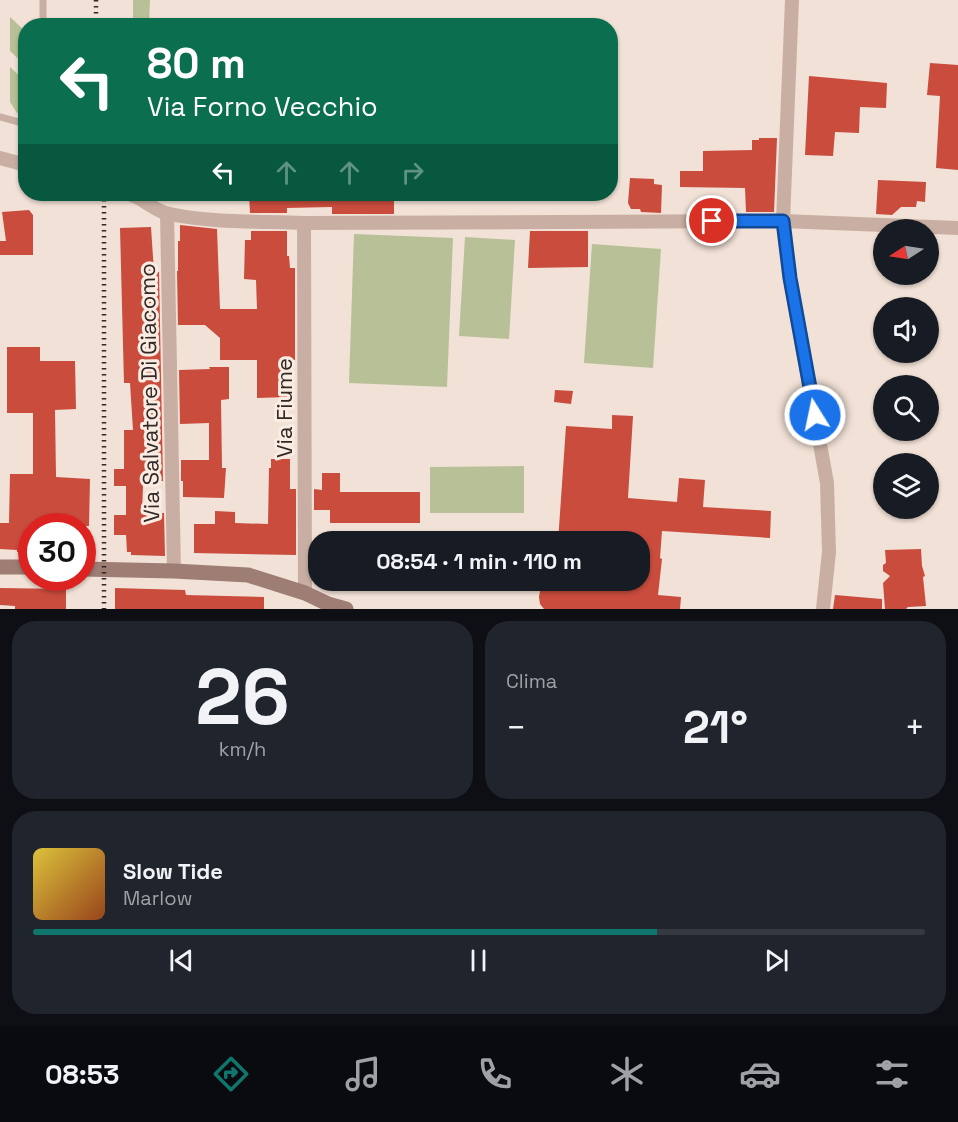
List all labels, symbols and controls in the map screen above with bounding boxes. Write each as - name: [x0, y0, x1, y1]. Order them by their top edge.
- text: 80 m: [147, 37, 246, 90]
- icon: left: [48, 42, 126, 120]
- text: Via Forno Vecchio: [147, 89, 378, 124]
- icon: left: [207, 156, 240, 189]
- icon: ahead: [270, 156, 303, 189]
- icon: ahead: [333, 156, 366, 189]
- icon: right: [396, 156, 429, 189]
- pin: [686, 195, 737, 246]
- icon: arrive: [695, 204, 728, 237]
- north arrow: [873, 219, 939, 285]
- map controls: [873, 219, 939, 519]
- street label: Via Salvatore Di Giacomo: [133, 263, 165, 523]
- button: sound: [873, 297, 939, 363]
- street label: Via Fiume: [270, 358, 298, 458]
- button: search: [873, 375, 939, 441]
- position arrow: [783, 383, 847, 447]
- button: layers: [873, 453, 939, 519]
- speed limit sign: 30: [18, 513, 96, 591]
- text: 08:54 · 1 min · 110 m: [376, 547, 582, 575]
- text: 26: [195, 647, 290, 747]
- text: Clima: [506, 668, 557, 694]
- text: 21°: [683, 699, 748, 756]
- text: −: [506, 707, 526, 749]
- text: +: [905, 707, 925, 749]
- text: km/h: [219, 736, 266, 762]
- text: Slow Tide: [123, 857, 223, 885]
- text: Marlow: [123, 885, 192, 911]
- icon: previous: [165, 944, 198, 977]
- icon: pause: [462, 944, 495, 977]
- icon: next: [760, 944, 793, 977]
- icon: directions: [210, 1053, 252, 1095]
- icon: music: [342, 1053, 384, 1095]
- icon: phone: [474, 1053, 516, 1095]
- icon: climate: [606, 1053, 648, 1095]
- icon: car: [739, 1053, 781, 1095]
- icon: filters: [871, 1053, 913, 1095]
- text: 08:53: [45, 1057, 119, 1092]

